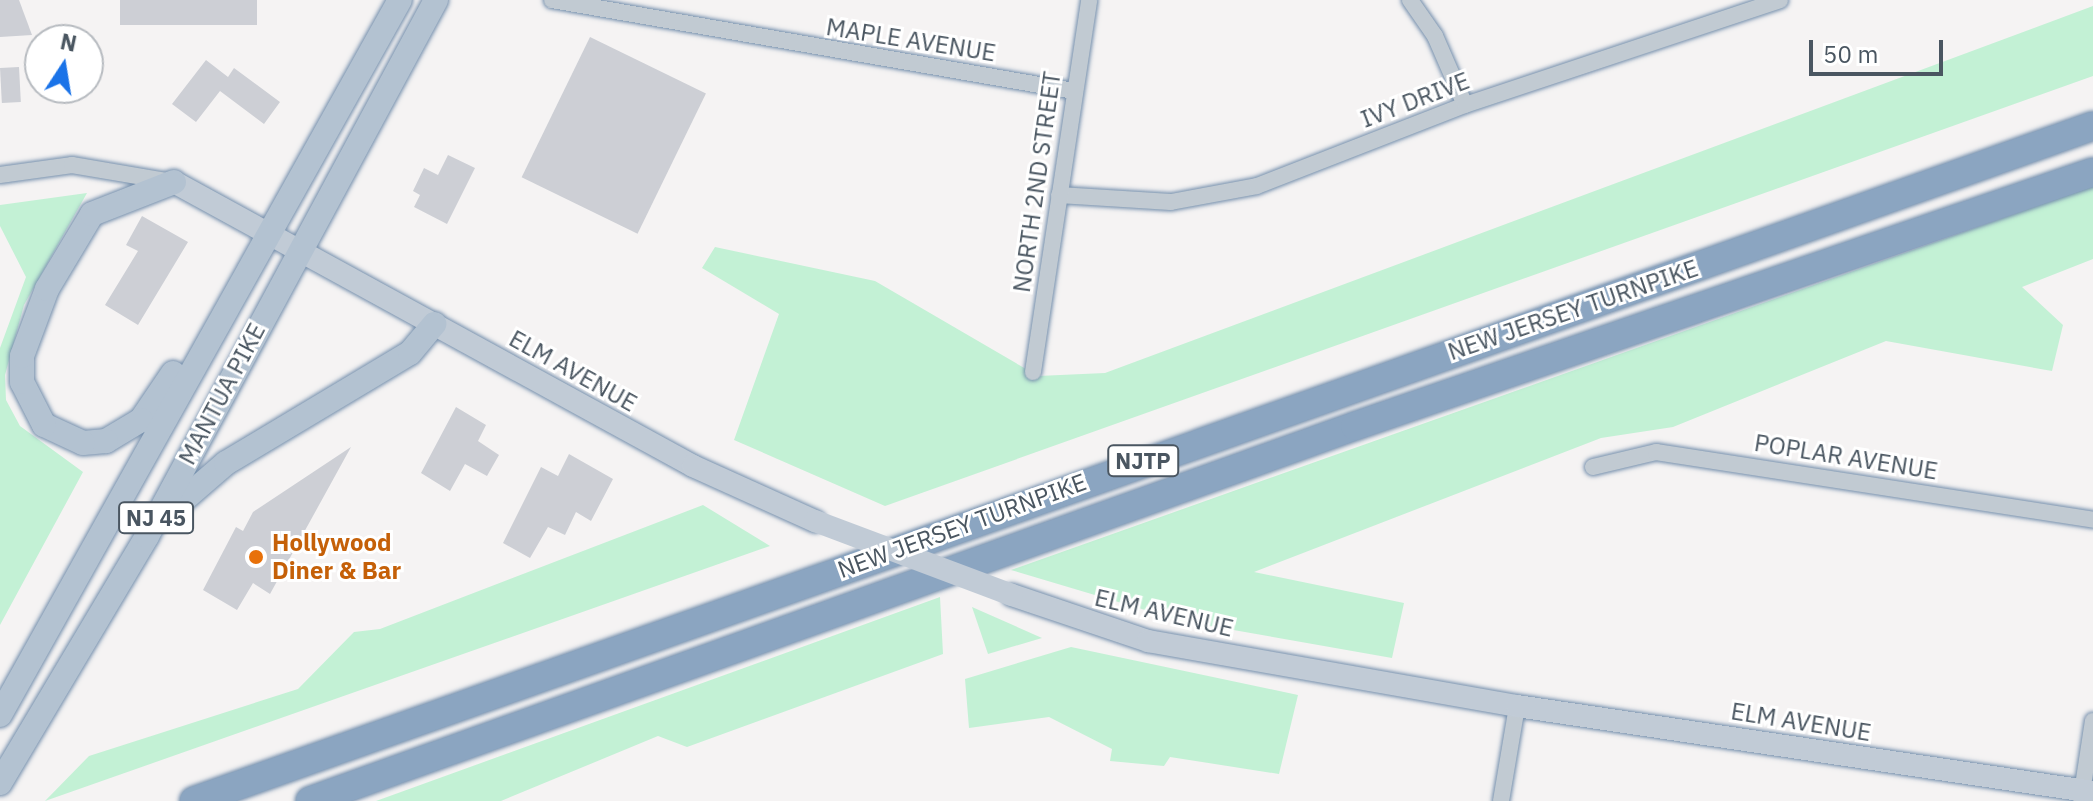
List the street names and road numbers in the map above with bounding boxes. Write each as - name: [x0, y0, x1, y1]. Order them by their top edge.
- street label: MAPLE AVENUE: [824, 12, 998, 68]
- street label: IVY DRIVE: [1357, 66, 1473, 134]
- street label: NORTH 2ND STREET: [1007, 70, 1067, 294]
- street label: NEW JERSEY TURNPIKE: [1444, 254, 1702, 366]
- street label: MANTUA PIKE: [173, 318, 271, 470]
- street label: ELM AVENUE: [504, 324, 642, 418]
- street label: POPLAR AVENUE: [1752, 428, 1940, 486]
- road number: NJTP: [1107, 443, 1179, 479]
- street label: NEW JERSEY TURNPIKE: [834, 468, 1090, 584]
- road number: NJ 45: [118, 500, 194, 536]
- street label: ELM AVENUE: [1092, 583, 1236, 643]
- street label: ELM AVENUE: [1729, 697, 1873, 747]

